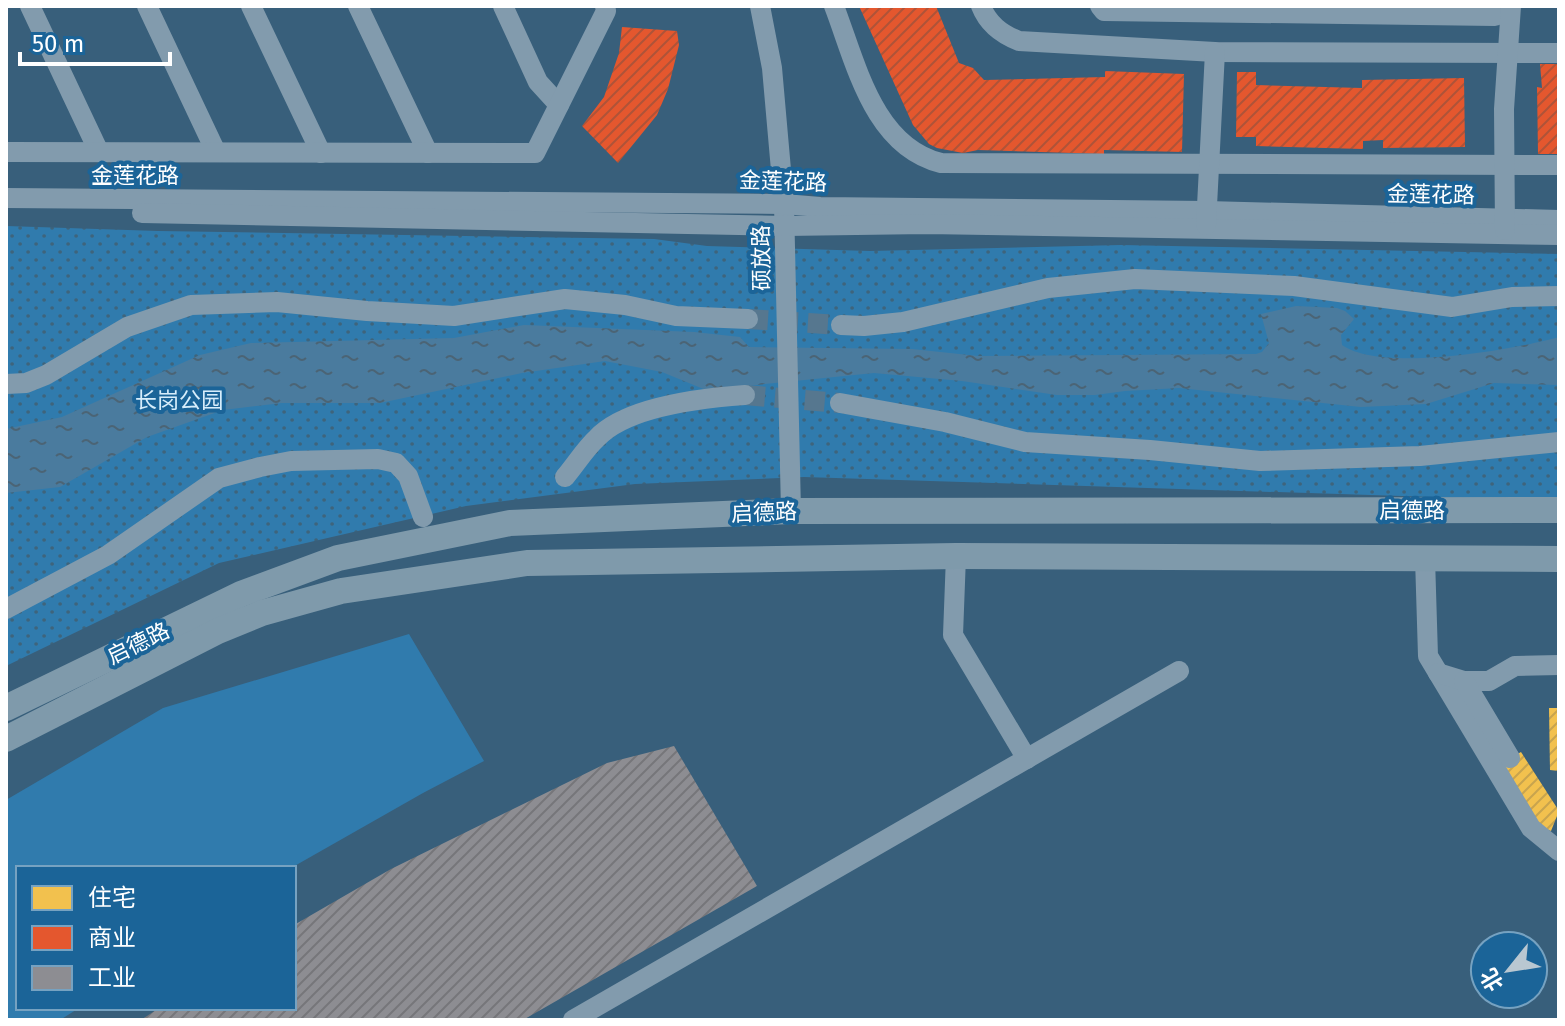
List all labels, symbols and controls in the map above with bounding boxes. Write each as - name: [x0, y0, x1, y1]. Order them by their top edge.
- scale bar: [20, 16, 170, 66]
- text: 50 m: [32, 30, 84, 58]
- street label: 金莲花路: [91, 162, 179, 189]
- street label: 金莲花路: [739, 166, 827, 197]
- street label: 金莲花路: [1387, 180, 1475, 209]
- street label: 硕放路: [747, 225, 776, 291]
- park label: 长岗公园: [135, 387, 223, 414]
- street label: 启德路: [1379, 497, 1445, 524]
- street label: 启德路: [731, 498, 797, 527]
- street label: 启德路: [103, 617, 174, 670]
- legend: [16, 866, 296, 1010]
- text: 住宅: [88, 884, 136, 912]
- text: 商业: [88, 924, 136, 952]
- north arrow: [1469, 930, 1549, 1010]
- text: 北: [1475, 963, 1509, 996]
- text: 工业: [88, 964, 136, 992]

